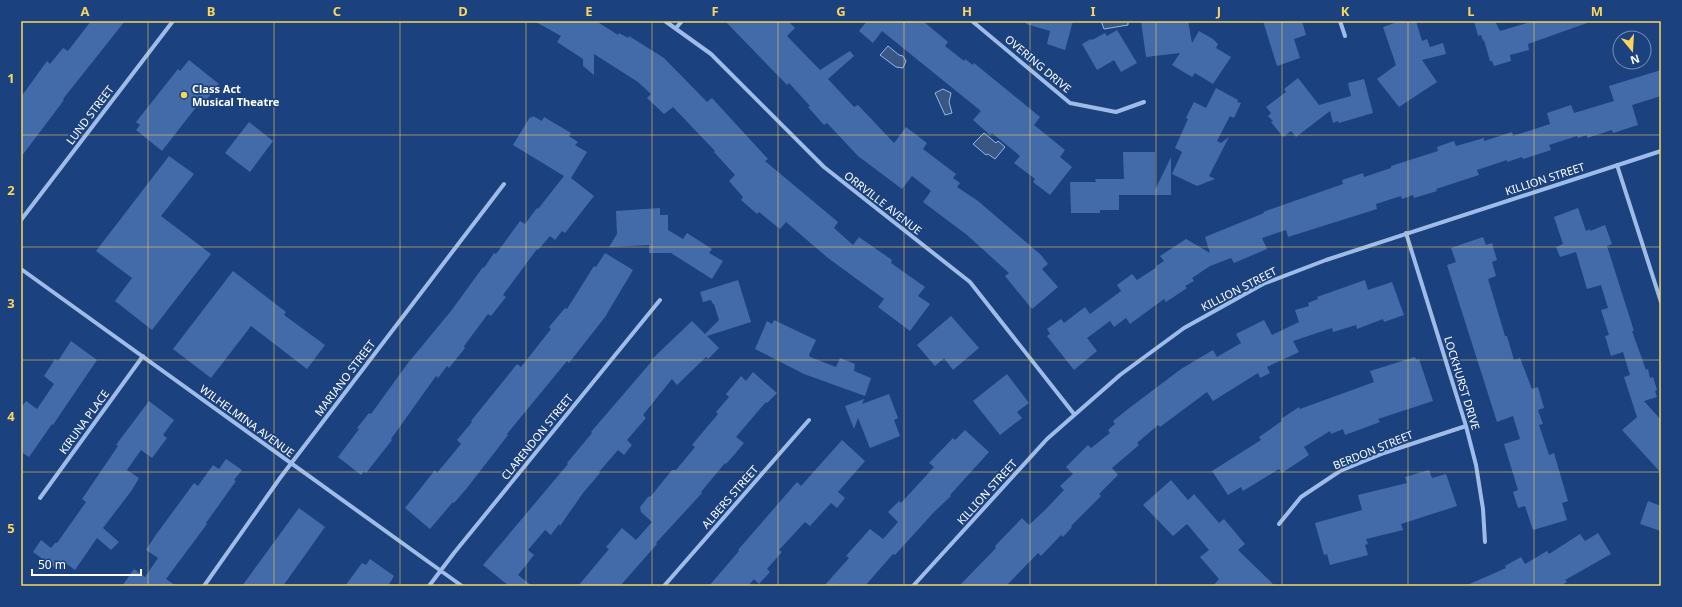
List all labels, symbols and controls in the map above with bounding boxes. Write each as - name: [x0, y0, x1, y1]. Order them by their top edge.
- text: A: [81, 2, 90, 20]
- text: B: [207, 2, 215, 20]
- text: C: [333, 2, 341, 20]
- text: D: [458, 2, 468, 20]
- text: E: [585, 2, 593, 20]
- text: F: [711, 2, 719, 20]
- text: G: [836, 2, 846, 20]
- text: H: [962, 2, 972, 20]
- text: I: [1090, 2, 1096, 20]
- text: J: [1216, 2, 1221, 20]
- text: K: [1341, 2, 1350, 20]
- text: L: [1467, 2, 1475, 20]
- text: M: [1591, 2, 1603, 20]
- north arrow: [1612, 30, 1652, 70]
- street label: OVERING DRIVE: [1002, 31, 1075, 96]
- text: N: [1629, 51, 1642, 69]
- text: 1: [7, 69, 15, 87]
- place label: Class Act Musical Theatre: [192, 81, 280, 109]
- street label: LUND STREET: [62, 82, 117, 147]
- marker: Class Act Musical Theatre: [179, 90, 189, 100]
- street label: KILLION STREET: [1503, 159, 1587, 198]
- street label: ORRVILLE AVENUE: [841, 167, 925, 238]
- text: 2: [7, 181, 15, 199]
- street label: KILLION STREET: [1198, 263, 1279, 314]
- text: 3: [7, 294, 15, 312]
- street label: LOCKHURST DRIVE: [1441, 334, 1484, 432]
- street label: MARIANO STREET: [311, 337, 378, 419]
- street label: WILHELMINA AVENUE: [197, 381, 298, 460]
- street label: KIRUNA PLACE: [55, 387, 112, 457]
- street label: CLARENDON STREET: [497, 391, 576, 483]
- text: 4: [7, 407, 15, 425]
- street label: BERDON STREET: [1330, 427, 1415, 472]
- street label: KILLION STREET: [953, 456, 1020, 528]
- street label: ALBERS STREET: [698, 462, 761, 531]
- text: 5: [7, 519, 15, 537]
- scale bar: [32, 551, 141, 577]
- text: 50 m: [38, 556, 66, 573]

